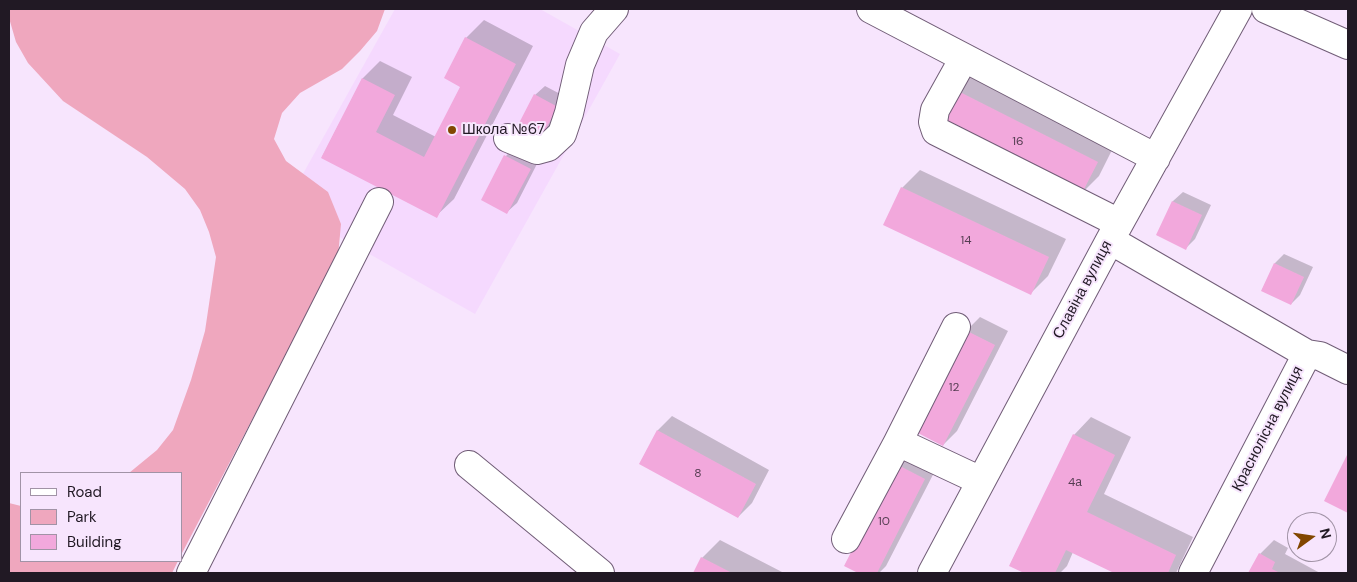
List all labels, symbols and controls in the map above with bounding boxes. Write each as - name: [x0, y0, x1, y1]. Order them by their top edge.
- place label: Школа №67: [462, 121, 545, 139]
- marker: Школа №67: [446, 124, 458, 136]
- house number: 16: [1012, 135, 1024, 149]
- house number: 14: [960, 234, 972, 248]
- street label: Славіна вулиця: [1050, 238, 1116, 342]
- street label: Краснолісна вулиця: [1229, 363, 1307, 495]
- house number: 12: [949, 381, 959, 395]
- house number: 8: [694, 467, 702, 481]
- legend: [20, 472, 182, 562]
- house number: 4а: [1068, 476, 1082, 490]
- text: Road: [67, 482, 102, 502]
- text: Park: [67, 507, 97, 527]
- north arrow: [1287, 512, 1337, 562]
- house number: 10: [878, 515, 890, 529]
- text: N: [1316, 526, 1336, 541]
- text: Building: [67, 532, 122, 552]

